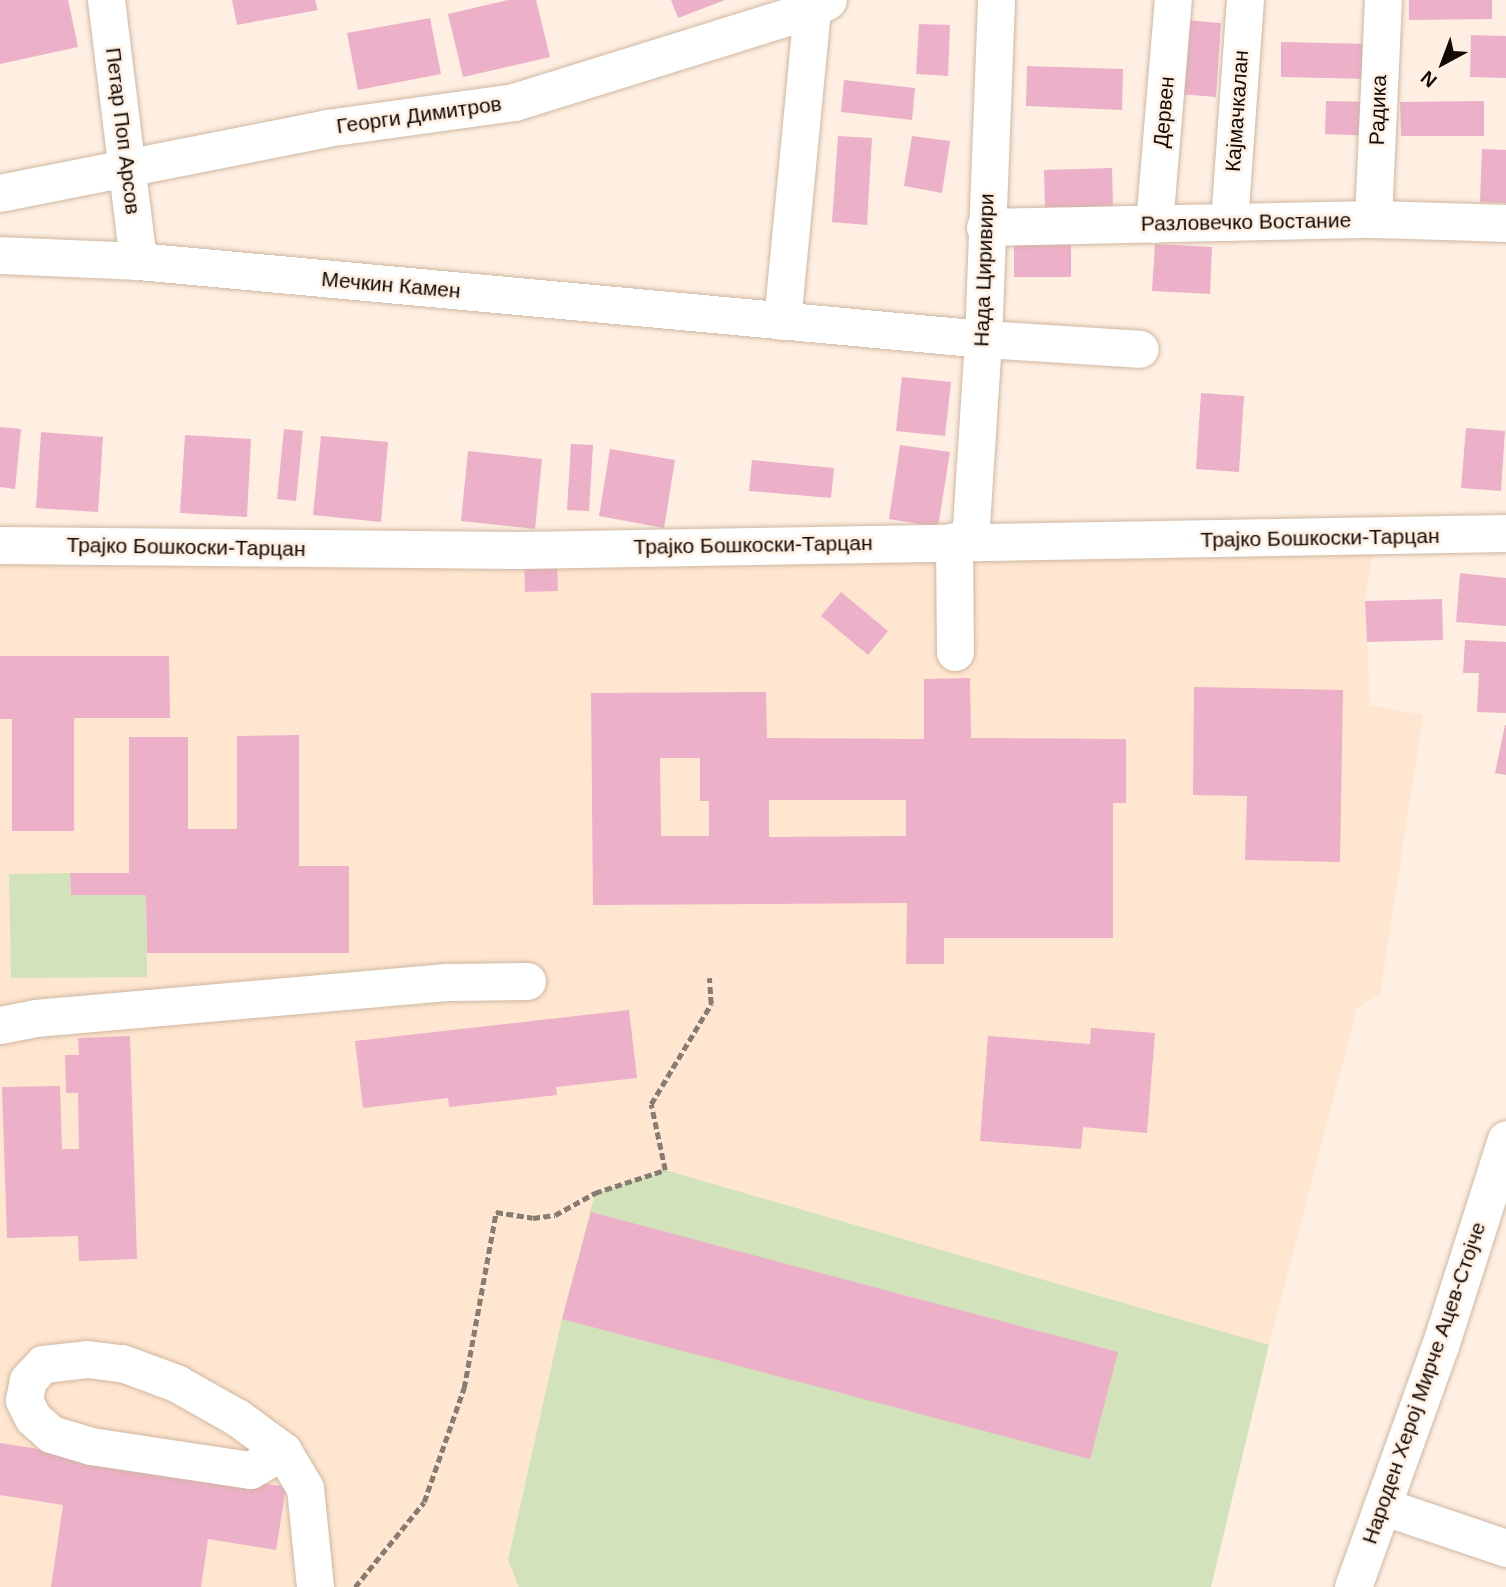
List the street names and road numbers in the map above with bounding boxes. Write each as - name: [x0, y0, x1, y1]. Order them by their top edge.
- street label: Петар Поп Арсов: [100, 46, 146, 216]
- street label: Кајмачкалан: [1220, 49, 1254, 173]
- street label: Радика: [1364, 74, 1392, 146]
- street label: Дервен: [1148, 75, 1180, 149]
- street label: Георги Димитров: [335, 91, 503, 139]
- street label: Нада Циривири: [969, 193, 999, 347]
- street label: Разловечко Востание: [1141, 208, 1351, 236]
- street label: Мечкин Камен: [320, 266, 462, 304]
- street label: Трајко Бошкоски-Тарцан: [1200, 523, 1440, 553]
- street label: Трајко Бошкоски-Тарцан: [633, 530, 873, 560]
- street label: Трајко Бошкоски-Тарцан: [66, 532, 306, 562]
- street label: Народен Херој Мирче Ацев-Стојче: [1357, 1219, 1491, 1547]

